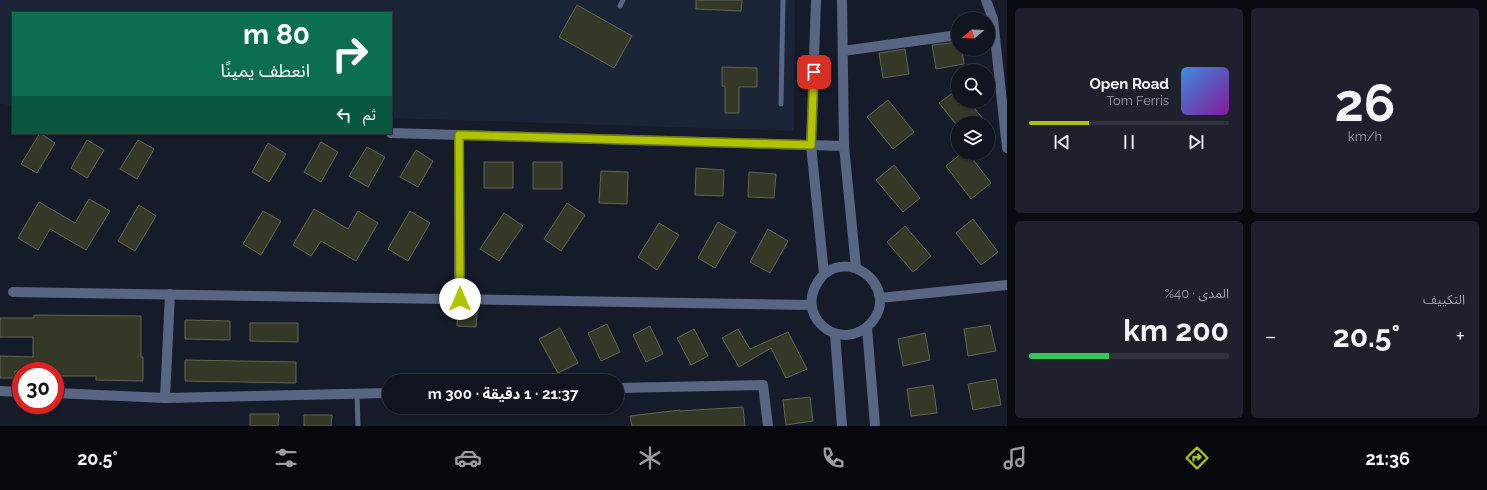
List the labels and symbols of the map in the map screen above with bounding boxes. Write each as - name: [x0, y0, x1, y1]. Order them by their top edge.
- north arrow: [951, 12, 995, 56]
- pin: [797, 55, 831, 89]
- position arrow: [439, 278, 481, 320]
- speed limit sign: 30: [12, 362, 64, 414]

